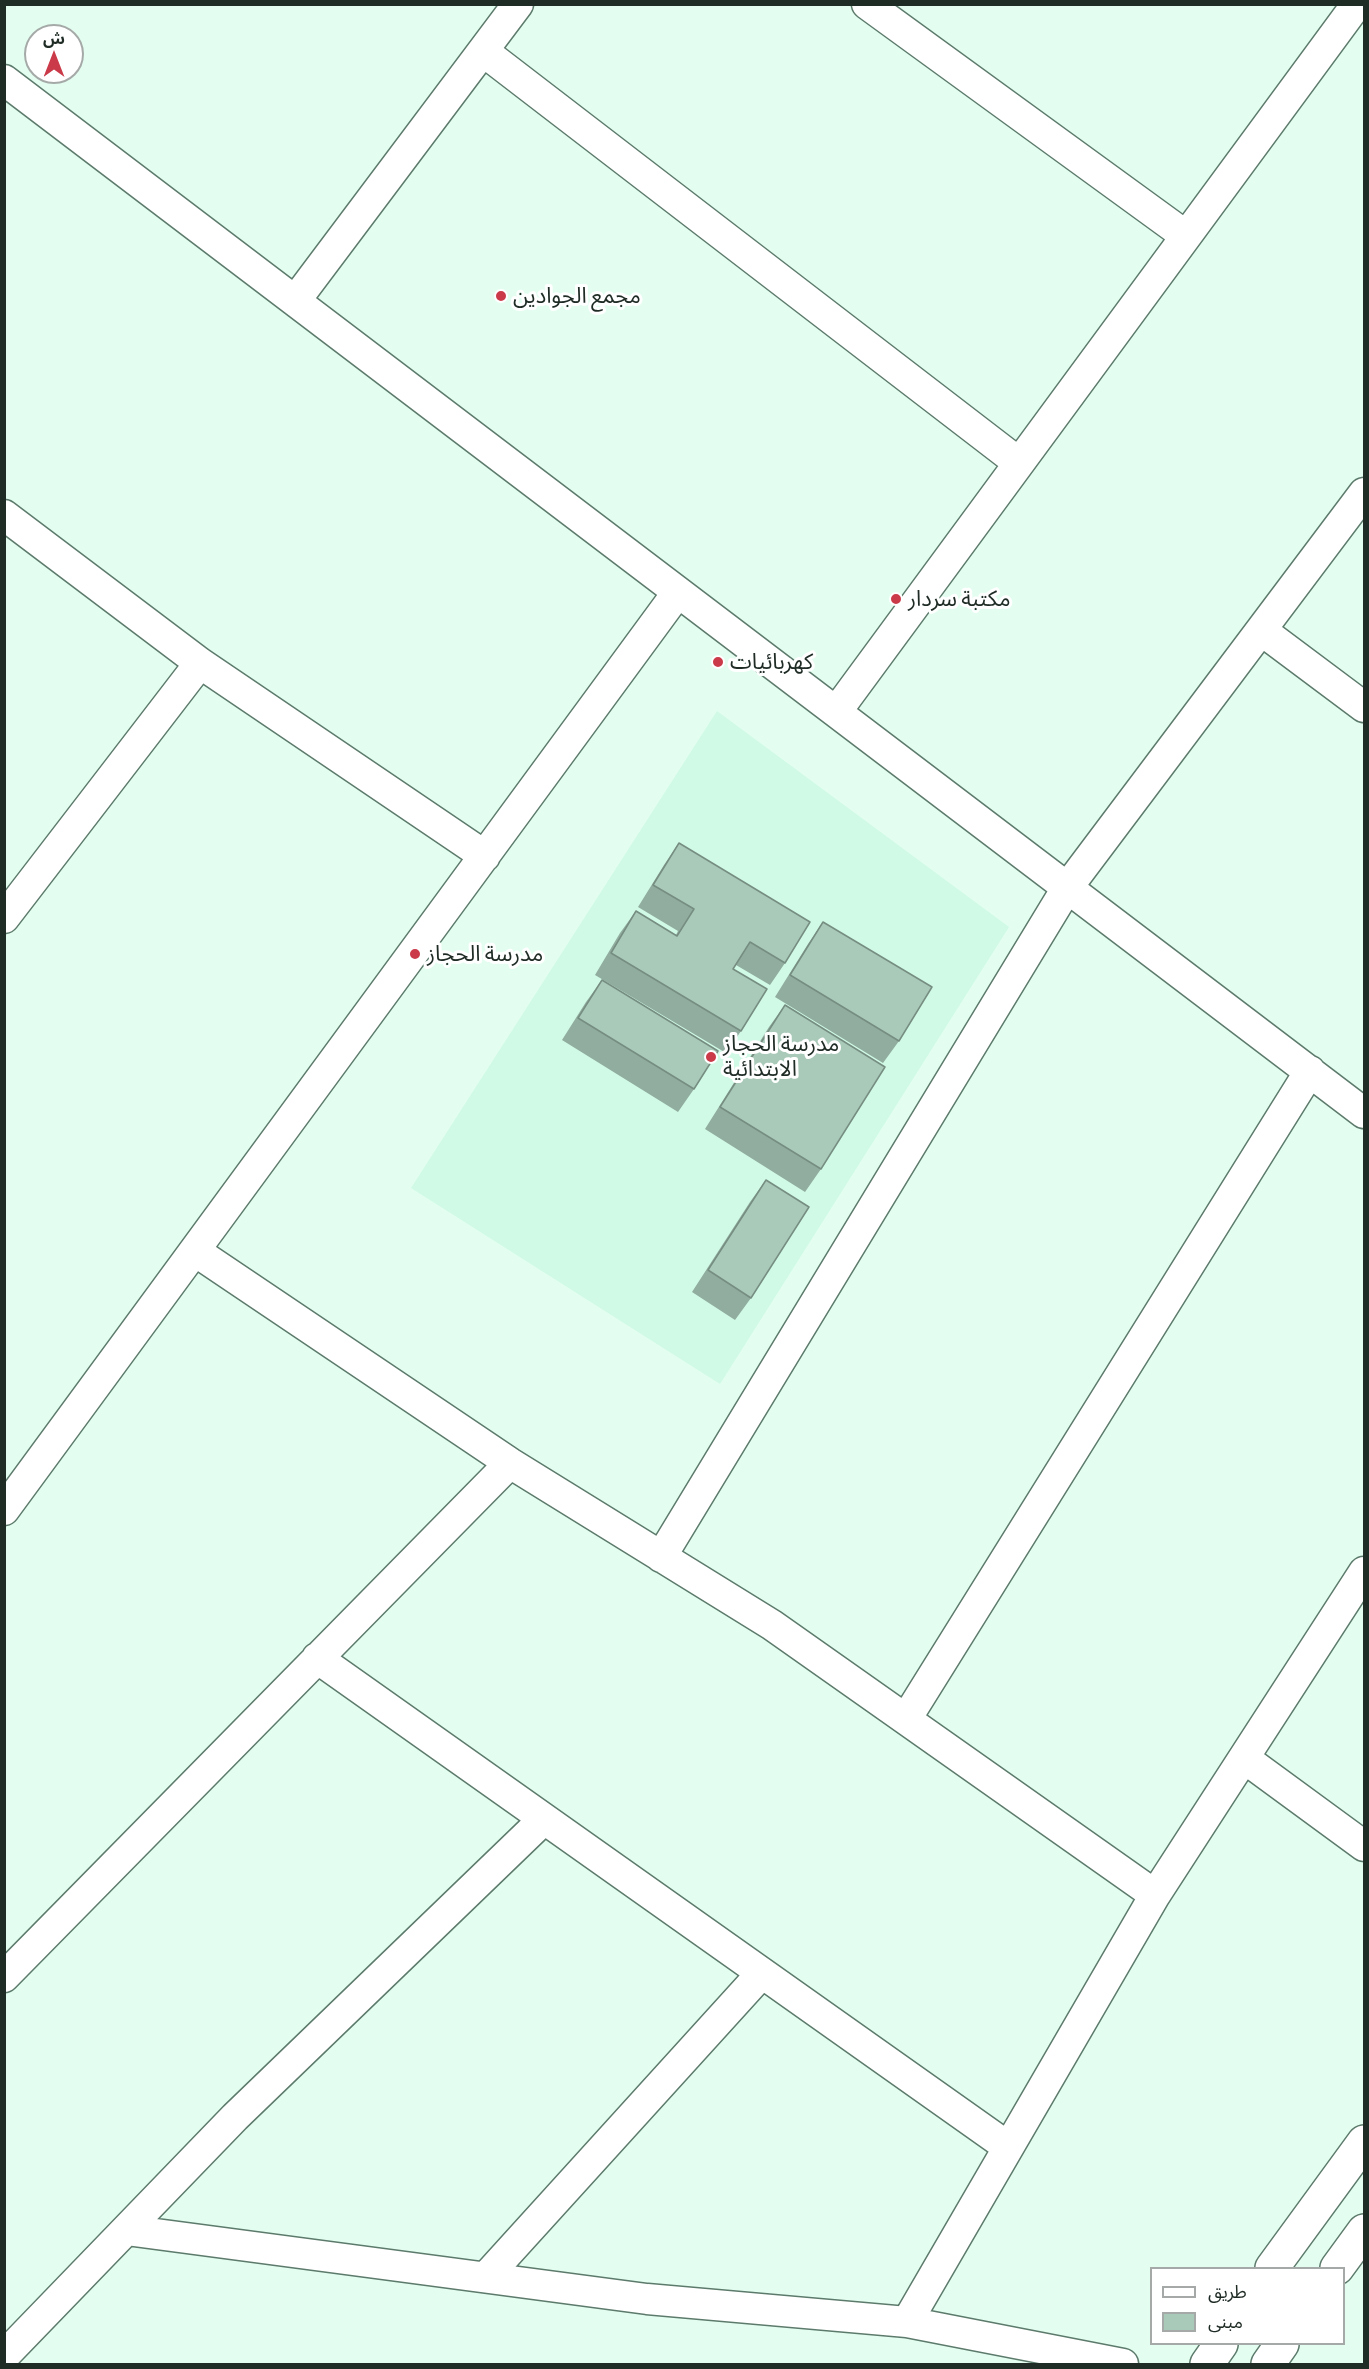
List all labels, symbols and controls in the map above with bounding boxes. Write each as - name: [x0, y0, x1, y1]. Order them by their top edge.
- north arrow: [24, 24, 84, 84]
- text: ش: [43, 28, 65, 47]
- place label: مجمع الجوادين: [513, 283, 641, 309]
- marker: مجمع الجوادين: [494, 289, 508, 303]
- place label: مكتبة سردار: [908, 586, 1010, 612]
- marker: مكتبة سردار: [889, 592, 903, 606]
- place label: كهربائيات: [730, 649, 813, 675]
- marker: كهربائيات: [711, 655, 725, 669]
- place label: مدرسة الحجاز: [427, 941, 543, 967]
- marker: مدرسة الحجاز: [408, 947, 422, 961]
- place label: مدرسة الحجاز الابتدائية: [723, 1031, 839, 1082]
- marker: مدرسة الحجاز الابتدائية: [704, 1050, 718, 1064]
- legend: [1150, 2267, 1345, 2345]
- text: طريق: [1208, 2280, 1247, 2302]
- text: مبنى: [1208, 2310, 1243, 2332]

